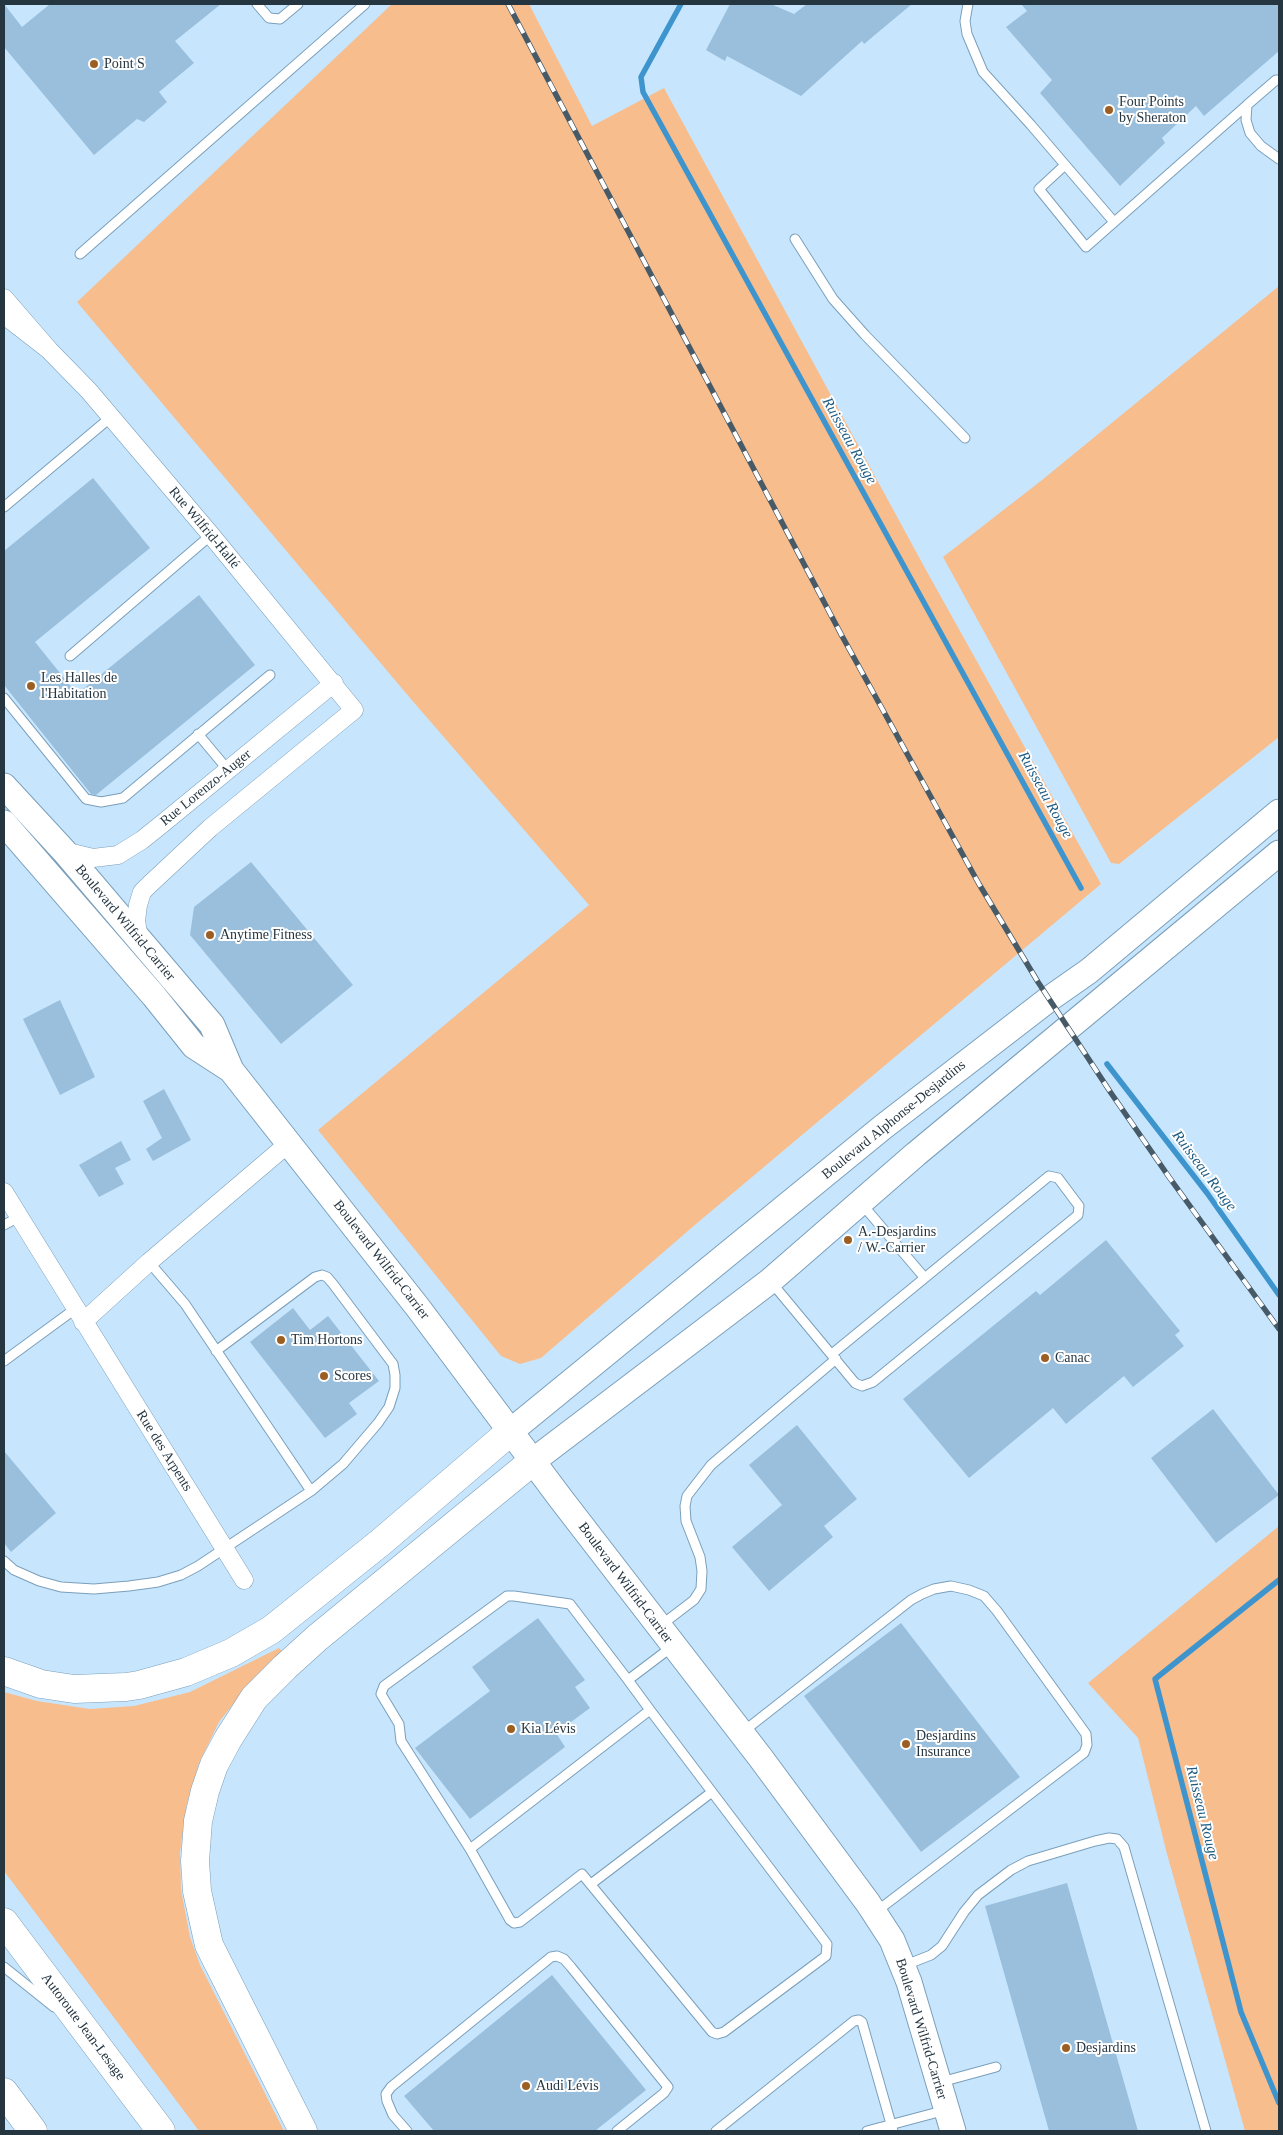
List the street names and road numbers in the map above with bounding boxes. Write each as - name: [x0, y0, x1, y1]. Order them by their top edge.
- street label: Rue Wilfrid-Hallé: [165, 484, 243, 572]
- street label: Rue Lorenzo-Auger: [157, 746, 255, 830]
- street label: Boulevard Wilfrid-Carrier: [71, 861, 179, 985]
- street label: Boulevard Alphonse-Desjardins: [819, 1057, 969, 1183]
- street label: Boulevard Wilfrid-Carrier: [329, 1197, 433, 1323]
- street label: Rue des Arpents: [132, 1407, 196, 1495]
- street label: Boulevard Wilfrid-Carrier: [574, 1519, 676, 1647]
- street label: Boulevard Wilfrid-Carrier: [892, 1956, 950, 2102]
- street label: Autoroute Jean-Lesage: [37, 1970, 129, 2084]

